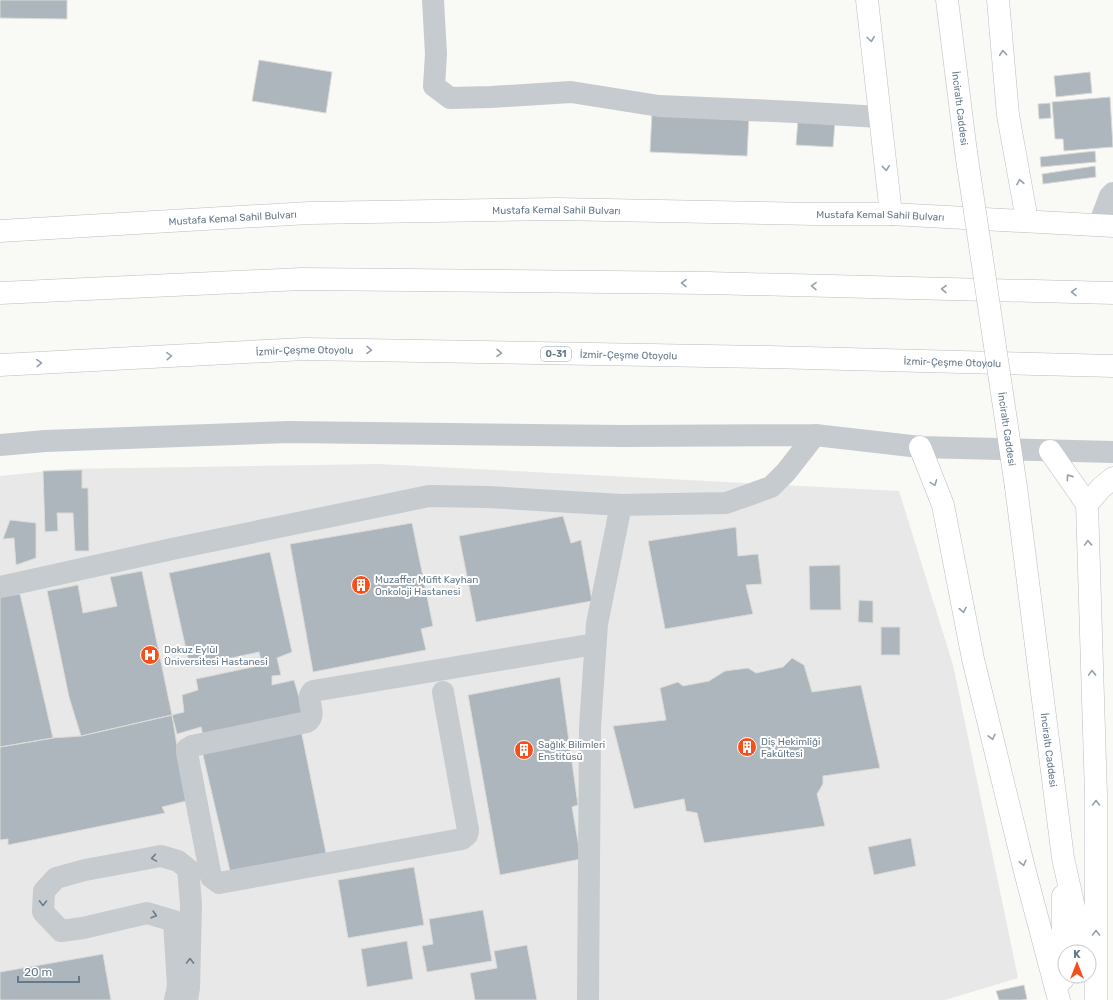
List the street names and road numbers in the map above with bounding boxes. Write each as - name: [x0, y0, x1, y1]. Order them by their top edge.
- street label: İnciraltı Caddesi: [949, 71, 970, 146]
- street label: Mustafa Kemal Sahil Bulvarı: [492, 204, 621, 217]
- street label: Mustafa Kemal Sahil Bulvarı: [168, 209, 297, 228]
- street label: Mustafa Kemal Sahil Bulvarı: [816, 209, 945, 224]
- street label: İzmir-Çeşme Otoyolu: [256, 344, 353, 359]
- road number: O-31: [541, 347, 571, 361]
- street label: İzmir-Çeşme Otoyolu: [580, 349, 677, 362]
- street label: İzmir-Çeşme Otoyolu: [904, 356, 1001, 370]
- street label: İnciraltı Caddesi: [995, 391, 1018, 467]
- street label: İnciraltı Caddesi: [1038, 712, 1059, 788]

